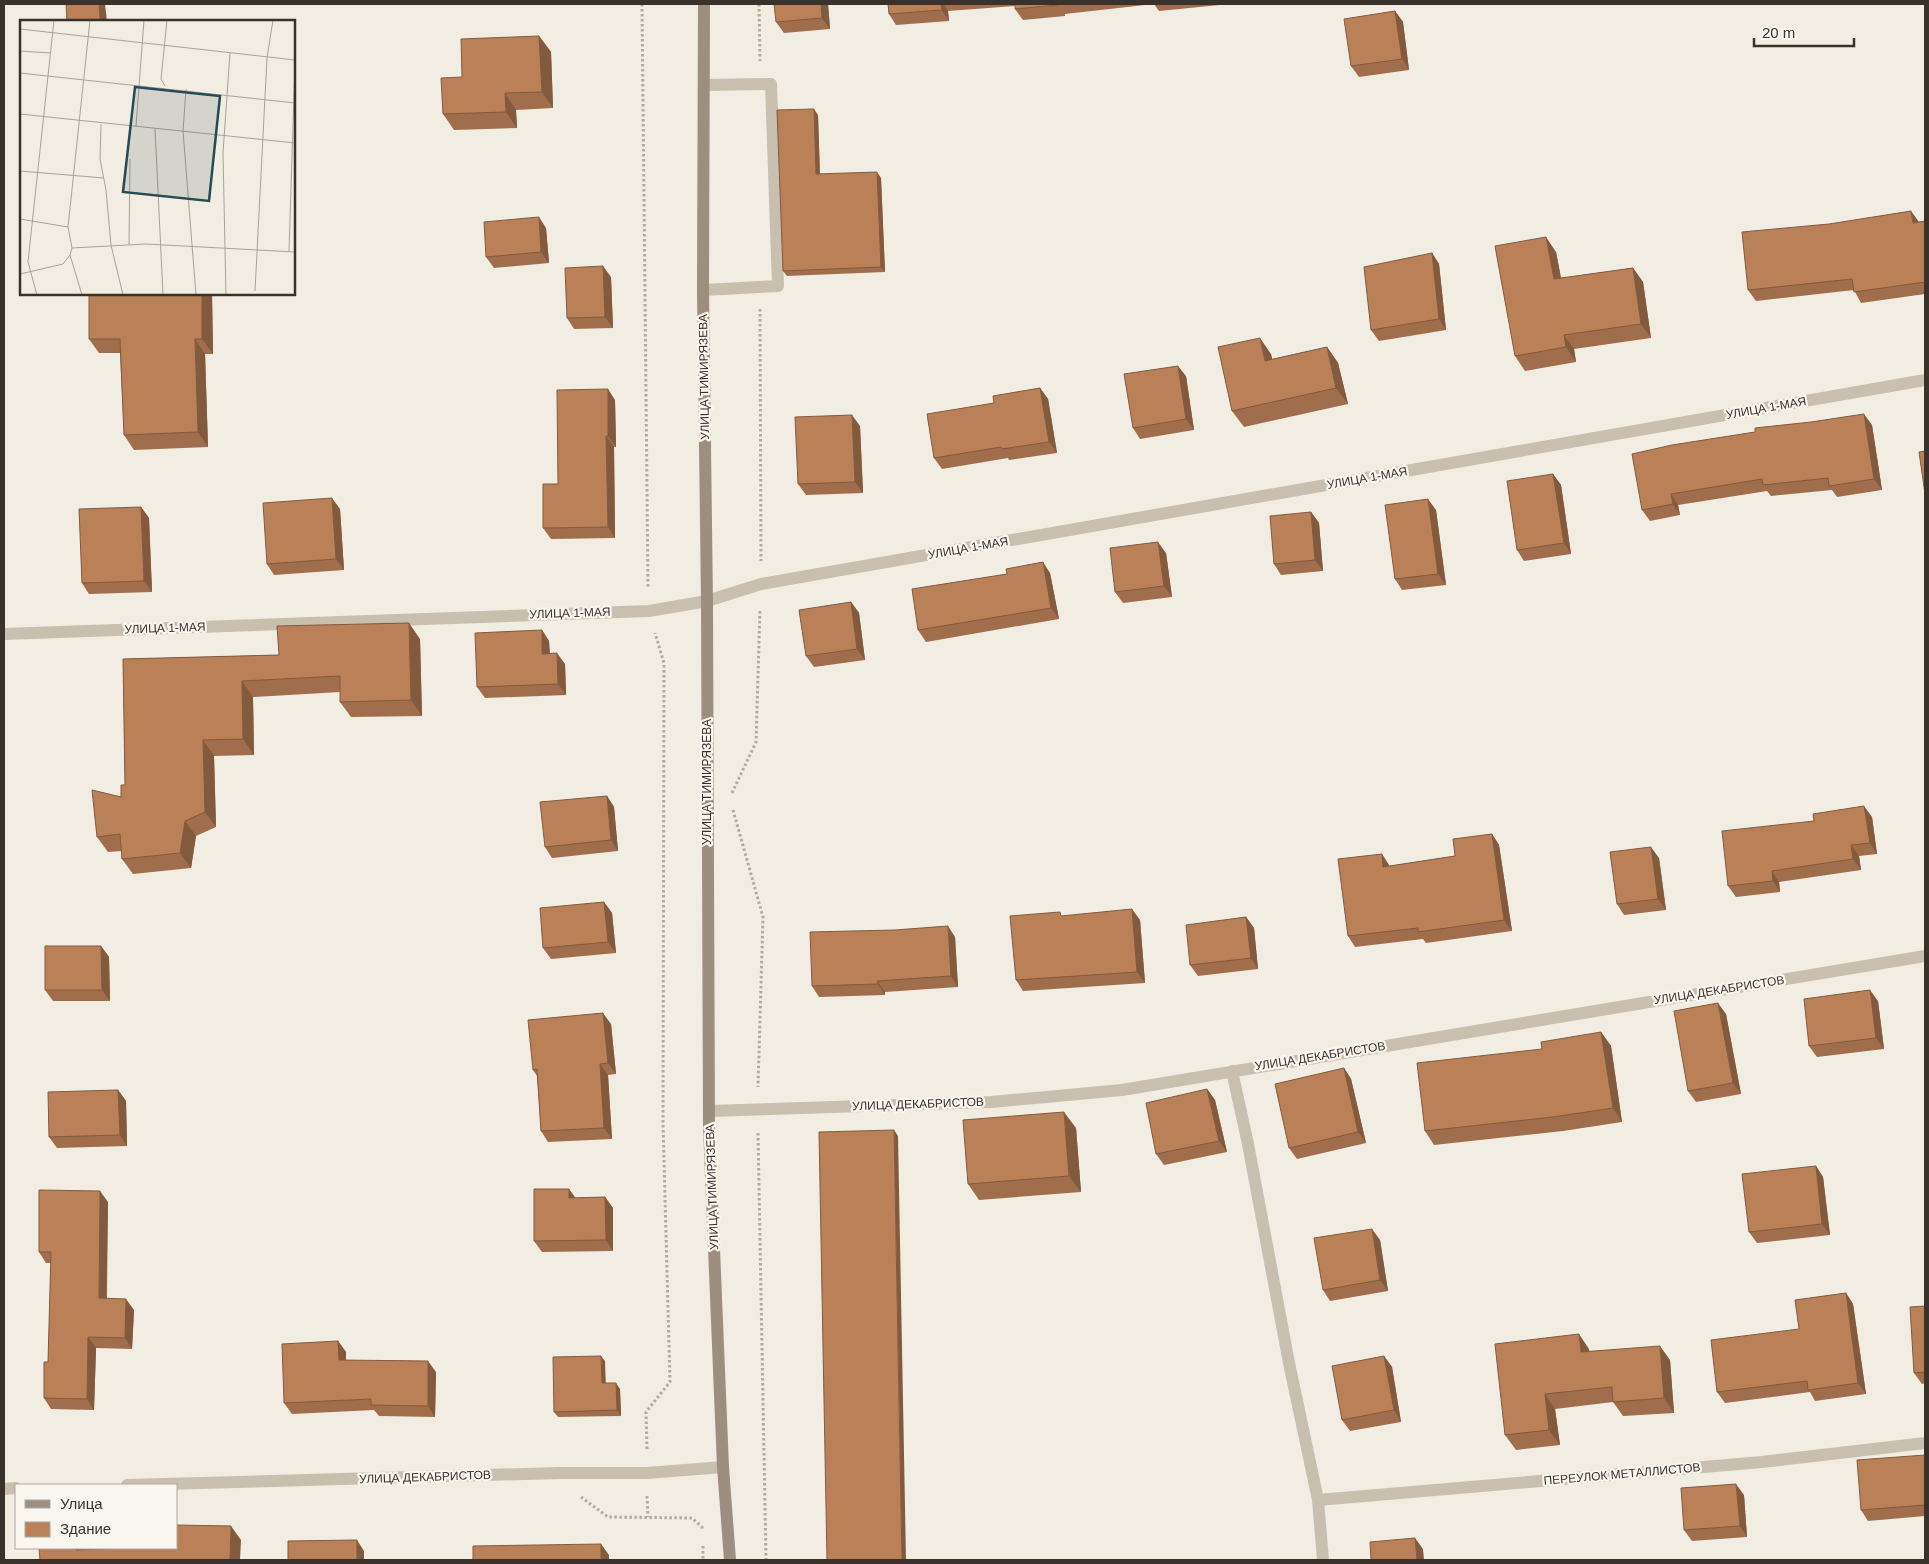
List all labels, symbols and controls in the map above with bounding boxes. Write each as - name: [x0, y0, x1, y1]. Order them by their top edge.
- scale bar: [1754, 15, 1854, 47]
- inset map: [20, 20, 295, 295]
- text: 20 m: [1762, 24, 1795, 41]
- street label: УЛИЦА ТИМИРЯЗЕВА: [696, 314, 712, 440]
- street label: УЛИЦА 1-МАЯ: [1725, 394, 1807, 422]
- street label: УЛИЦА 1-МАЯ: [1326, 464, 1408, 492]
- street label: УЛИЦА 1-МАЯ: [927, 534, 1009, 562]
- street label: УЛИЦА 1-МАЯ: [529, 605, 611, 621]
- street label: УЛИЦА 1-МАЯ: [124, 620, 206, 636]
- street label: УЛИЦА ТИМИРЯЗЕВА: [700, 719, 714, 845]
- street label: УЛИЦА ДЕКАБРИСТОВ: [1653, 973, 1785, 1007]
- street label: УЛИЦА ДЕКАБРИСТОВ: [1254, 1039, 1386, 1073]
- street label: УЛИЦА ДЕКАБРИСТОВ: [852, 1095, 984, 1113]
- street label: УЛИЦА ТИМИРЯЗЕВА: [703, 1124, 721, 1250]
- street label: ПЕРЕУЛОК МЕТАЛЛИСТОВ: [1543, 1460, 1701, 1488]
- street label: УЛИЦА ДЕКАБРИСТОВ: [359, 1468, 491, 1486]
- legend: [15, 1484, 178, 1549]
- text: Улица: [60, 1495, 103, 1512]
- text: Здание: [60, 1520, 111, 1537]

